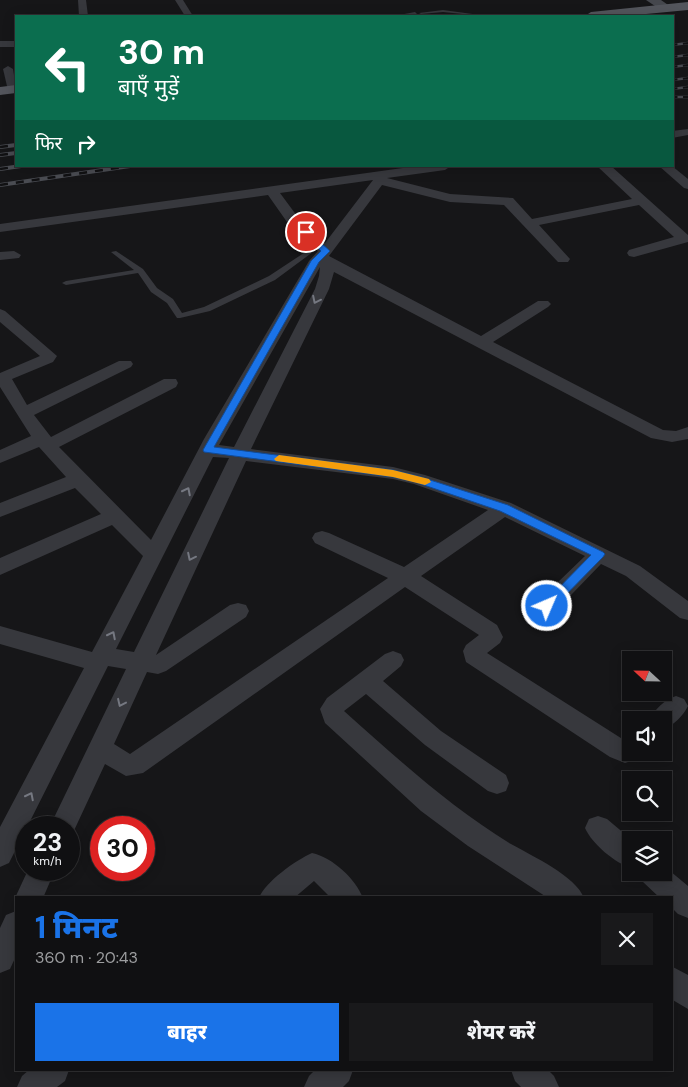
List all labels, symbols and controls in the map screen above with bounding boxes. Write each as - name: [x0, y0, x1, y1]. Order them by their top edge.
- text: 30 m: [118, 29, 205, 75]
- icon: left: [35, 35, 100, 100]
- text: बाएँ मुड़ें: [118, 73, 179, 102]
- icon: right: [72, 130, 100, 158]
- text: फिर: [35, 131, 62, 156]
- pin: [285, 211, 327, 253]
- icon: arrive: [292, 218, 320, 246]
- one-way arrow: [312, 295, 322, 304]
- one-way arrow: [181, 487, 191, 496]
- one-way arrow: [187, 552, 197, 561]
- position arrow: [520, 579, 572, 631]
- one-way arrow: [106, 632, 116, 641]
- north arrow: [622, 651, 672, 701]
- map controls: [622, 651, 672, 881]
- one-way arrow: [118, 698, 128, 707]
- button: sound: [622, 711, 672, 761]
- button: search: [622, 771, 672, 821]
- one-way arrow: [24, 792, 34, 801]
- speed limit sign: 30: [90, 816, 155, 881]
- text: 23: [33, 826, 62, 859]
- button: layers: [622, 831, 672, 881]
- text: km/h: [33, 853, 62, 869]
- text: 1 मिनट: [35, 908, 118, 947]
- button: close: [601, 913, 653, 965]
- text: 360 m · 20:43: [35, 947, 138, 968]
- button: बाहर: [35, 1003, 339, 1061]
- button: शेयर करें: [349, 1003, 653, 1061]

